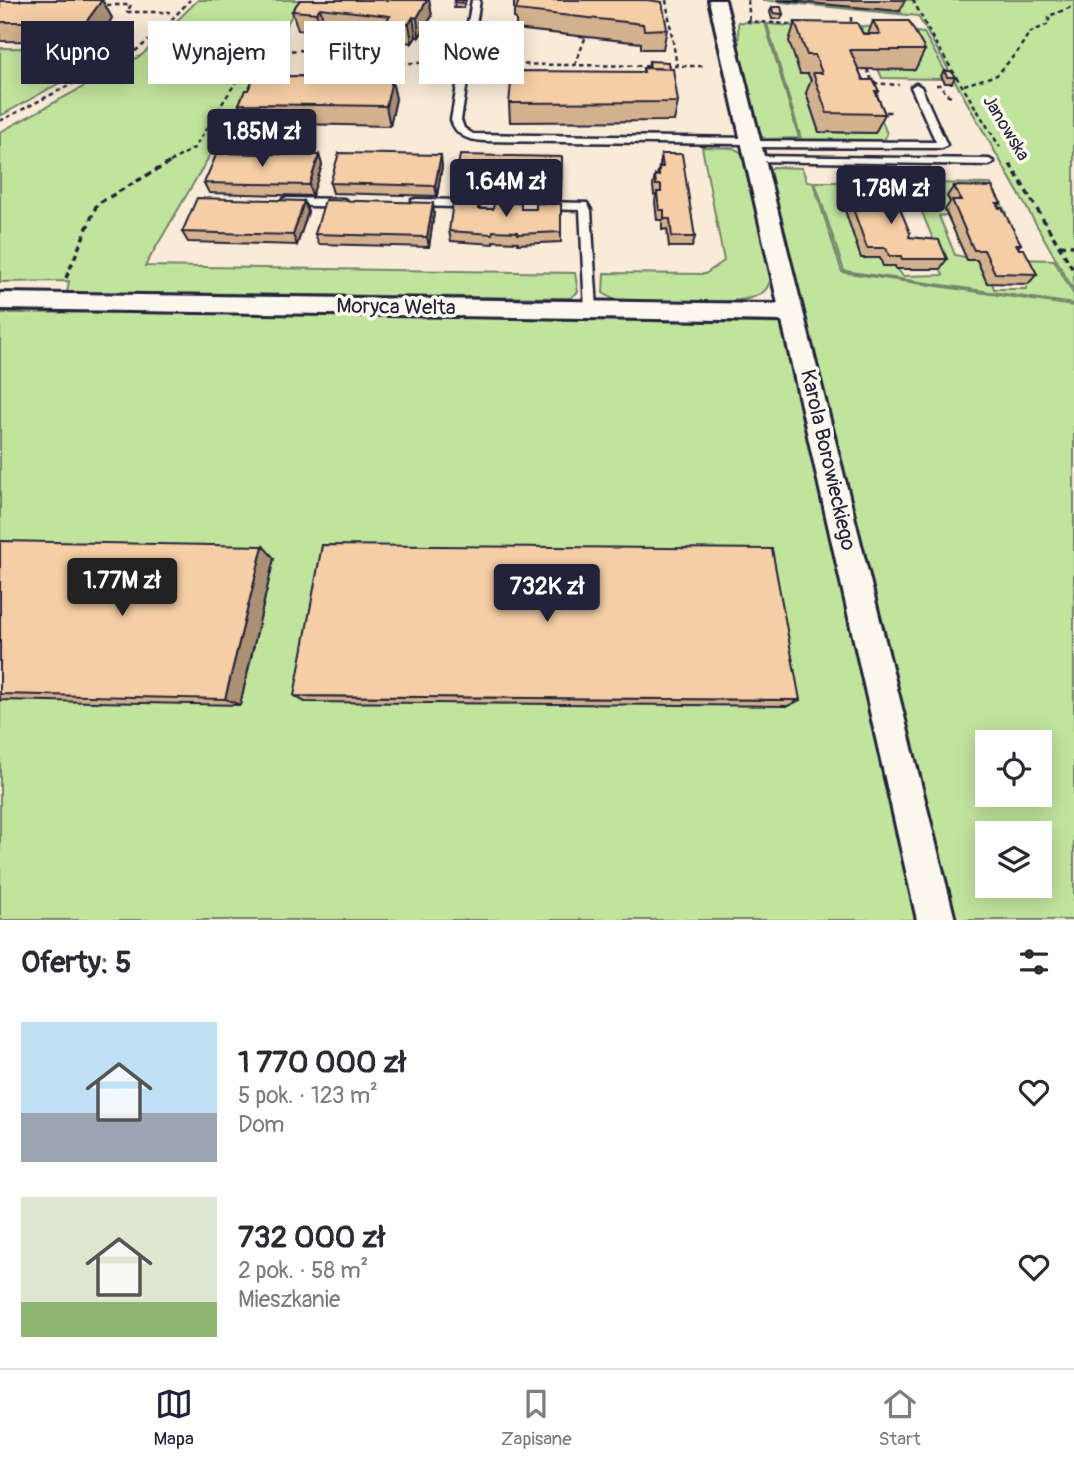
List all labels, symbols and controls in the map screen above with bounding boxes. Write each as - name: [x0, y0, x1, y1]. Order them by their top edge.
- chip: Kupno: [21, 21, 134, 84]
- chip: Wynajem: [148, 21, 290, 84]
- chip: Filtry: [304, 21, 405, 84]
- chip: Nowe: [419, 21, 524, 84]
- street label: Janowska: [977, 91, 1035, 165]
- pin: 1.85M zł: [190, 110, 334, 169]
- text: 1.85M zł: [223, 117, 301, 146]
- pin: 1.64M zł: [434, 160, 578, 219]
- pin: 1.78M zł: [819, 166, 963, 226]
- text: 1.64M zł: [466, 167, 546, 196]
- text: 1.78M zł: [852, 174, 930, 203]
- street label: Moryca Welta: [336, 292, 456, 322]
- street label: Karola Borowieckiego: [794, 367, 862, 553]
- pin: 1.77M zł: [50, 558, 194, 618]
- pin: 732K zł: [482, 564, 612, 624]
- text: 1.77M zł: [83, 566, 161, 595]
- text: 732K zł: [510, 572, 584, 601]
- map controls: [975, 730, 1052, 898]
- button: locate: [975, 730, 1052, 807]
- button: layers: [975, 821, 1052, 898]
- icon: filters: [1015, 943, 1053, 981]
- text: Oferty: 5: [21, 944, 132, 981]
- text: 1 770 000 zł: [238, 1044, 406, 1081]
- icon: home: [77, 1050, 161, 1134]
- icon: heart: [1015, 1073, 1053, 1111]
- text: 5 pok. · 123 m²: [238, 1081, 378, 1110]
- text: Dom: [238, 1110, 285, 1139]
- text: 732 000 zł: [238, 1219, 385, 1256]
- icon: home: [77, 1225, 161, 1309]
- icon: heart: [1015, 1248, 1053, 1286]
- text: 2 pok. · 58 m²: [238, 1256, 368, 1285]
- text: Mieszkanie: [238, 1285, 340, 1314]
- tab: Mapa: [153, 1385, 194, 1451]
- tab: Zapisane: [501, 1385, 572, 1451]
- tab: Start: [879, 1385, 921, 1451]

